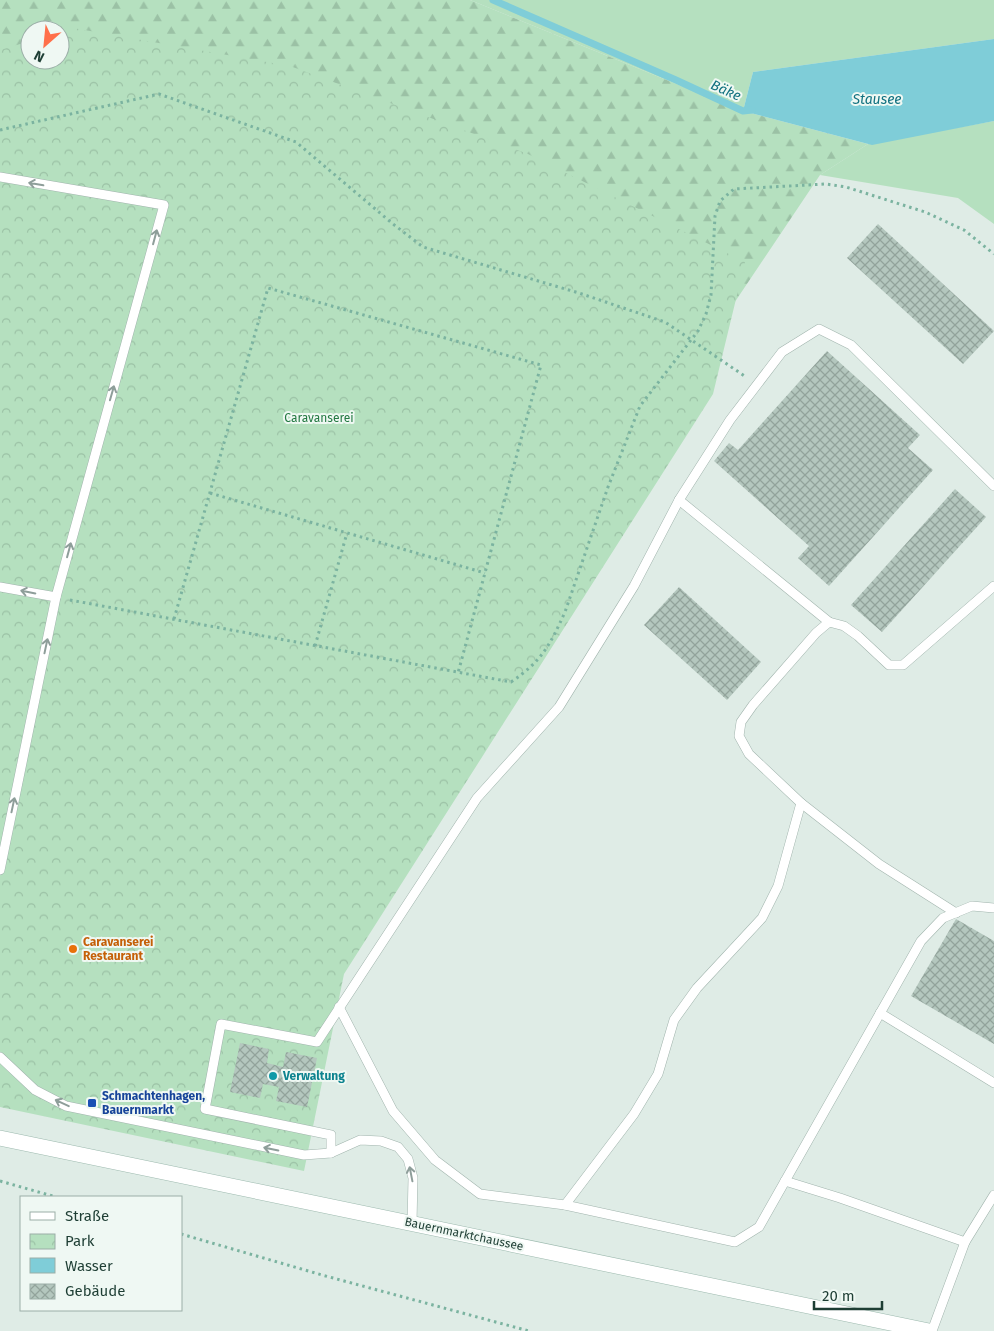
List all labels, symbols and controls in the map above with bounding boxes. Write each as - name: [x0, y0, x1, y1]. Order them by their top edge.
- north arrow: [20, 20, 70, 70]
- text: N: [31, 46, 47, 66]
- water label: Bäke: [708, 76, 744, 105]
- water label: Stausee: [851, 91, 902, 108]
- one-way arrow: [29, 178, 45, 188]
- one-way arrow: [151, 229, 161, 245]
- one-way arrow: [108, 386, 117, 402]
- park label: Caravanserei: [284, 411, 354, 425]
- one-way arrow: [64, 542, 74, 558]
- one-way arrow: [20, 586, 36, 596]
- one-way arrow: [41, 639, 51, 655]
- one-way arrow: [9, 798, 18, 814]
- place label: Caravanserei Restaurant: [83, 935, 153, 963]
- marker: Caravanserei Restaurant: [67, 943, 79, 955]
- place label: Verwaltung: [282, 1069, 345, 1083]
- marker: Verwaltung: [267, 1070, 279, 1082]
- place label: Schmachtenhagen, Bauernmarkt: [102, 1089, 205, 1117]
- marker: Schmachtenhagen, Bauernmarkt: [86, 1097, 98, 1109]
- one-way arrow: [54, 1098, 69, 1108]
- one-way arrow: [264, 1144, 280, 1153]
- one-way arrow: [406, 1167, 415, 1183]
- legend: [20, 1196, 182, 1311]
- text: Straße: [65, 1207, 109, 1225]
- street label: Bauernmarktchaussee: [403, 1215, 525, 1253]
- text: Park: [65, 1232, 95, 1250]
- text: Wasser: [65, 1257, 113, 1275]
- scale bar: [814, 1278, 882, 1310]
- text: Gebäude: [65, 1282, 125, 1300]
- text: 20 m: [822, 1287, 855, 1305]

